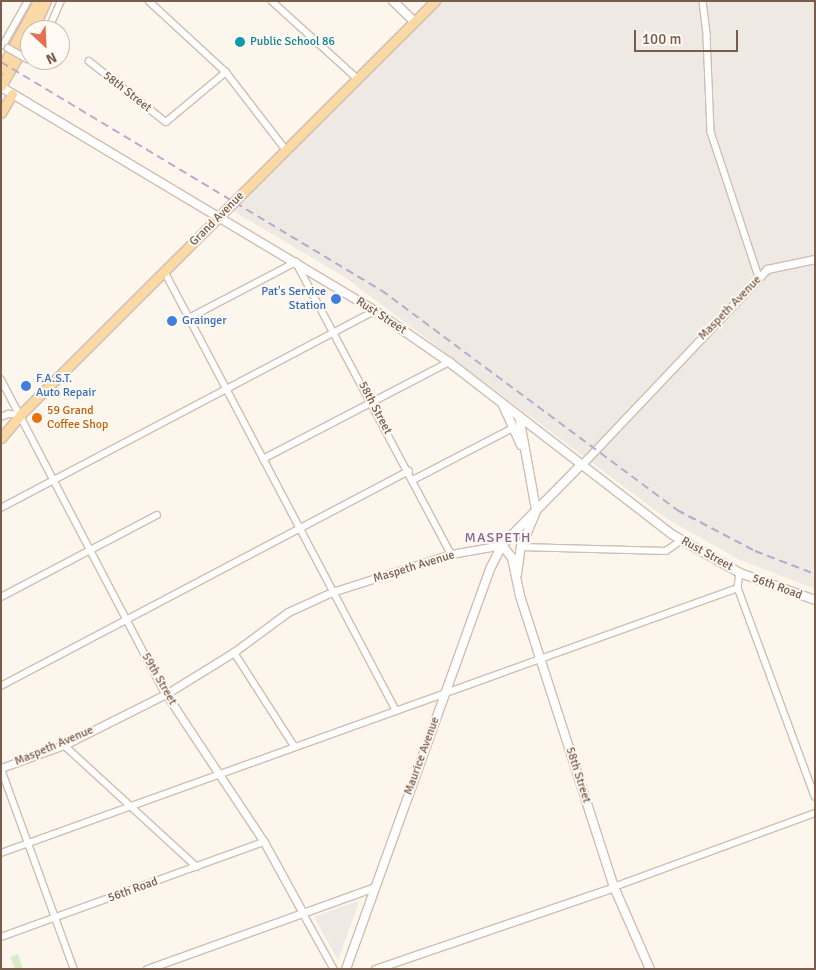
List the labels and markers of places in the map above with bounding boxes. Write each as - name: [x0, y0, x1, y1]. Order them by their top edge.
- place label: Public School 86: [250, 35, 335, 49]
- marker: Public School 86: [234, 36, 246, 48]
- place label: Pat's Service Station: [261, 285, 326, 313]
- marker: Pat's Service Station: [330, 293, 342, 305]
- place label: Grainger: [182, 314, 227, 328]
- marker: Grainger: [166, 315, 178, 327]
- place label: F.A.S.T. Auto Repair: [36, 372, 96, 400]
- marker: F.A.S.T. Auto Repair: [20, 380, 32, 392]
- place label: 59 Grand Coffee Shop: [47, 404, 108, 432]
- marker: 59 Grand Coffee Shop: [31, 412, 43, 424]

